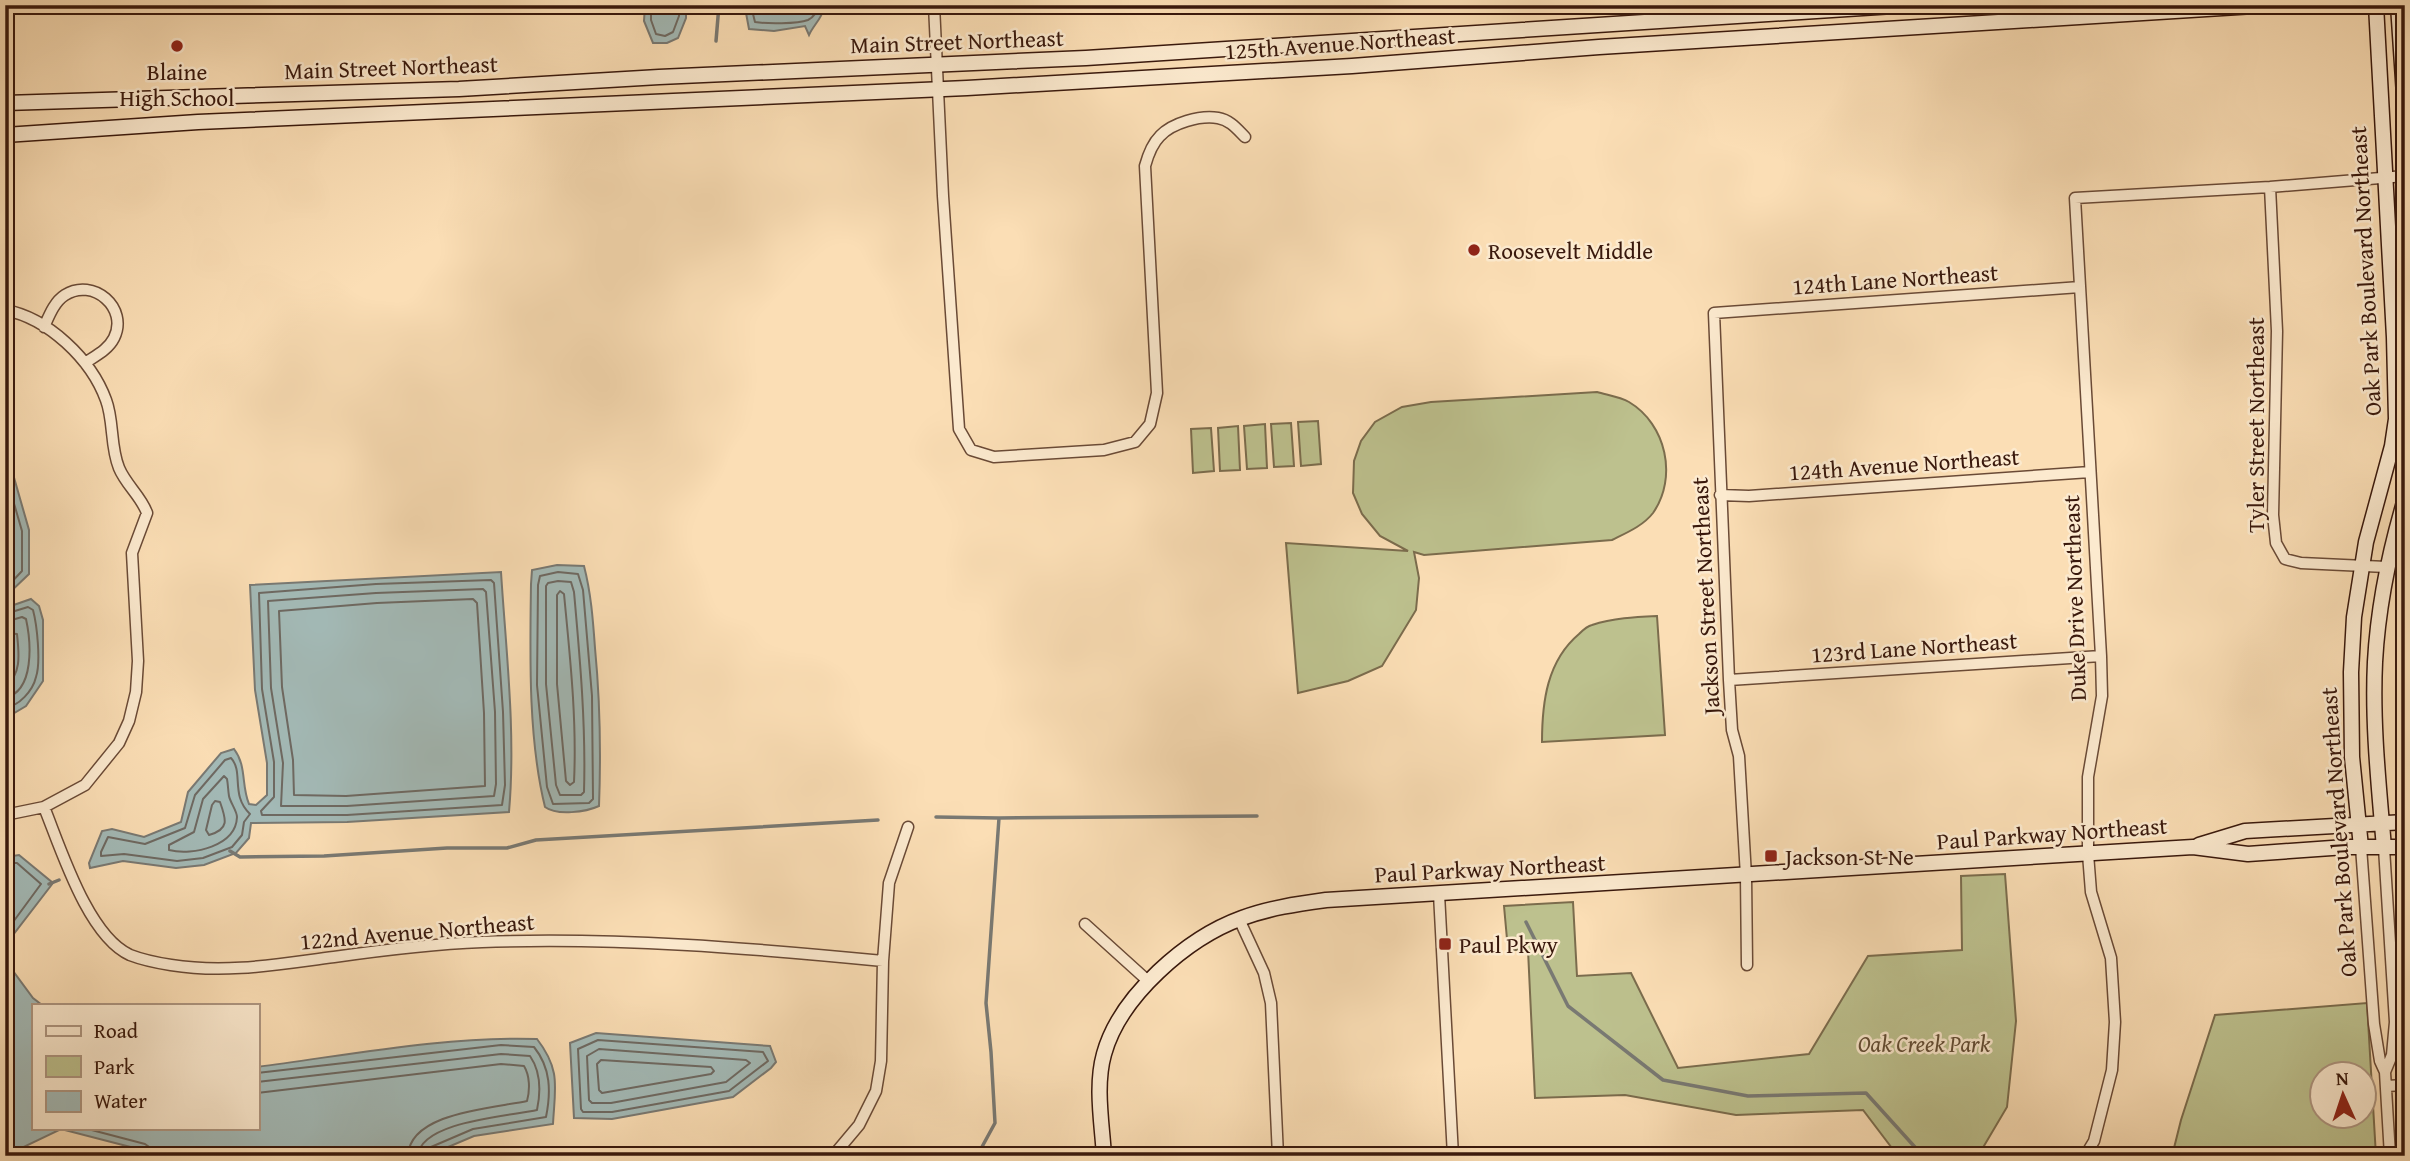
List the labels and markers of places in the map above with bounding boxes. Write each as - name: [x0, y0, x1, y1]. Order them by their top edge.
- marker: Blaine High School: [169, 38, 185, 54]
- place label: Blaine High School: [119, 55, 235, 114]
- place label: Roosevelt Middle: [1488, 234, 1653, 267]
- marker: Roosevelt Middle: [1466, 242, 1482, 258]
- place label: Jackson St Ne: [1782, 840, 1914, 873]
- marker: Jackson St Ne: [1763, 848, 1779, 864]
- place label: Paul Pkwy: [1459, 928, 1559, 961]
- marker: Paul Pkwy: [1437, 936, 1453, 952]

